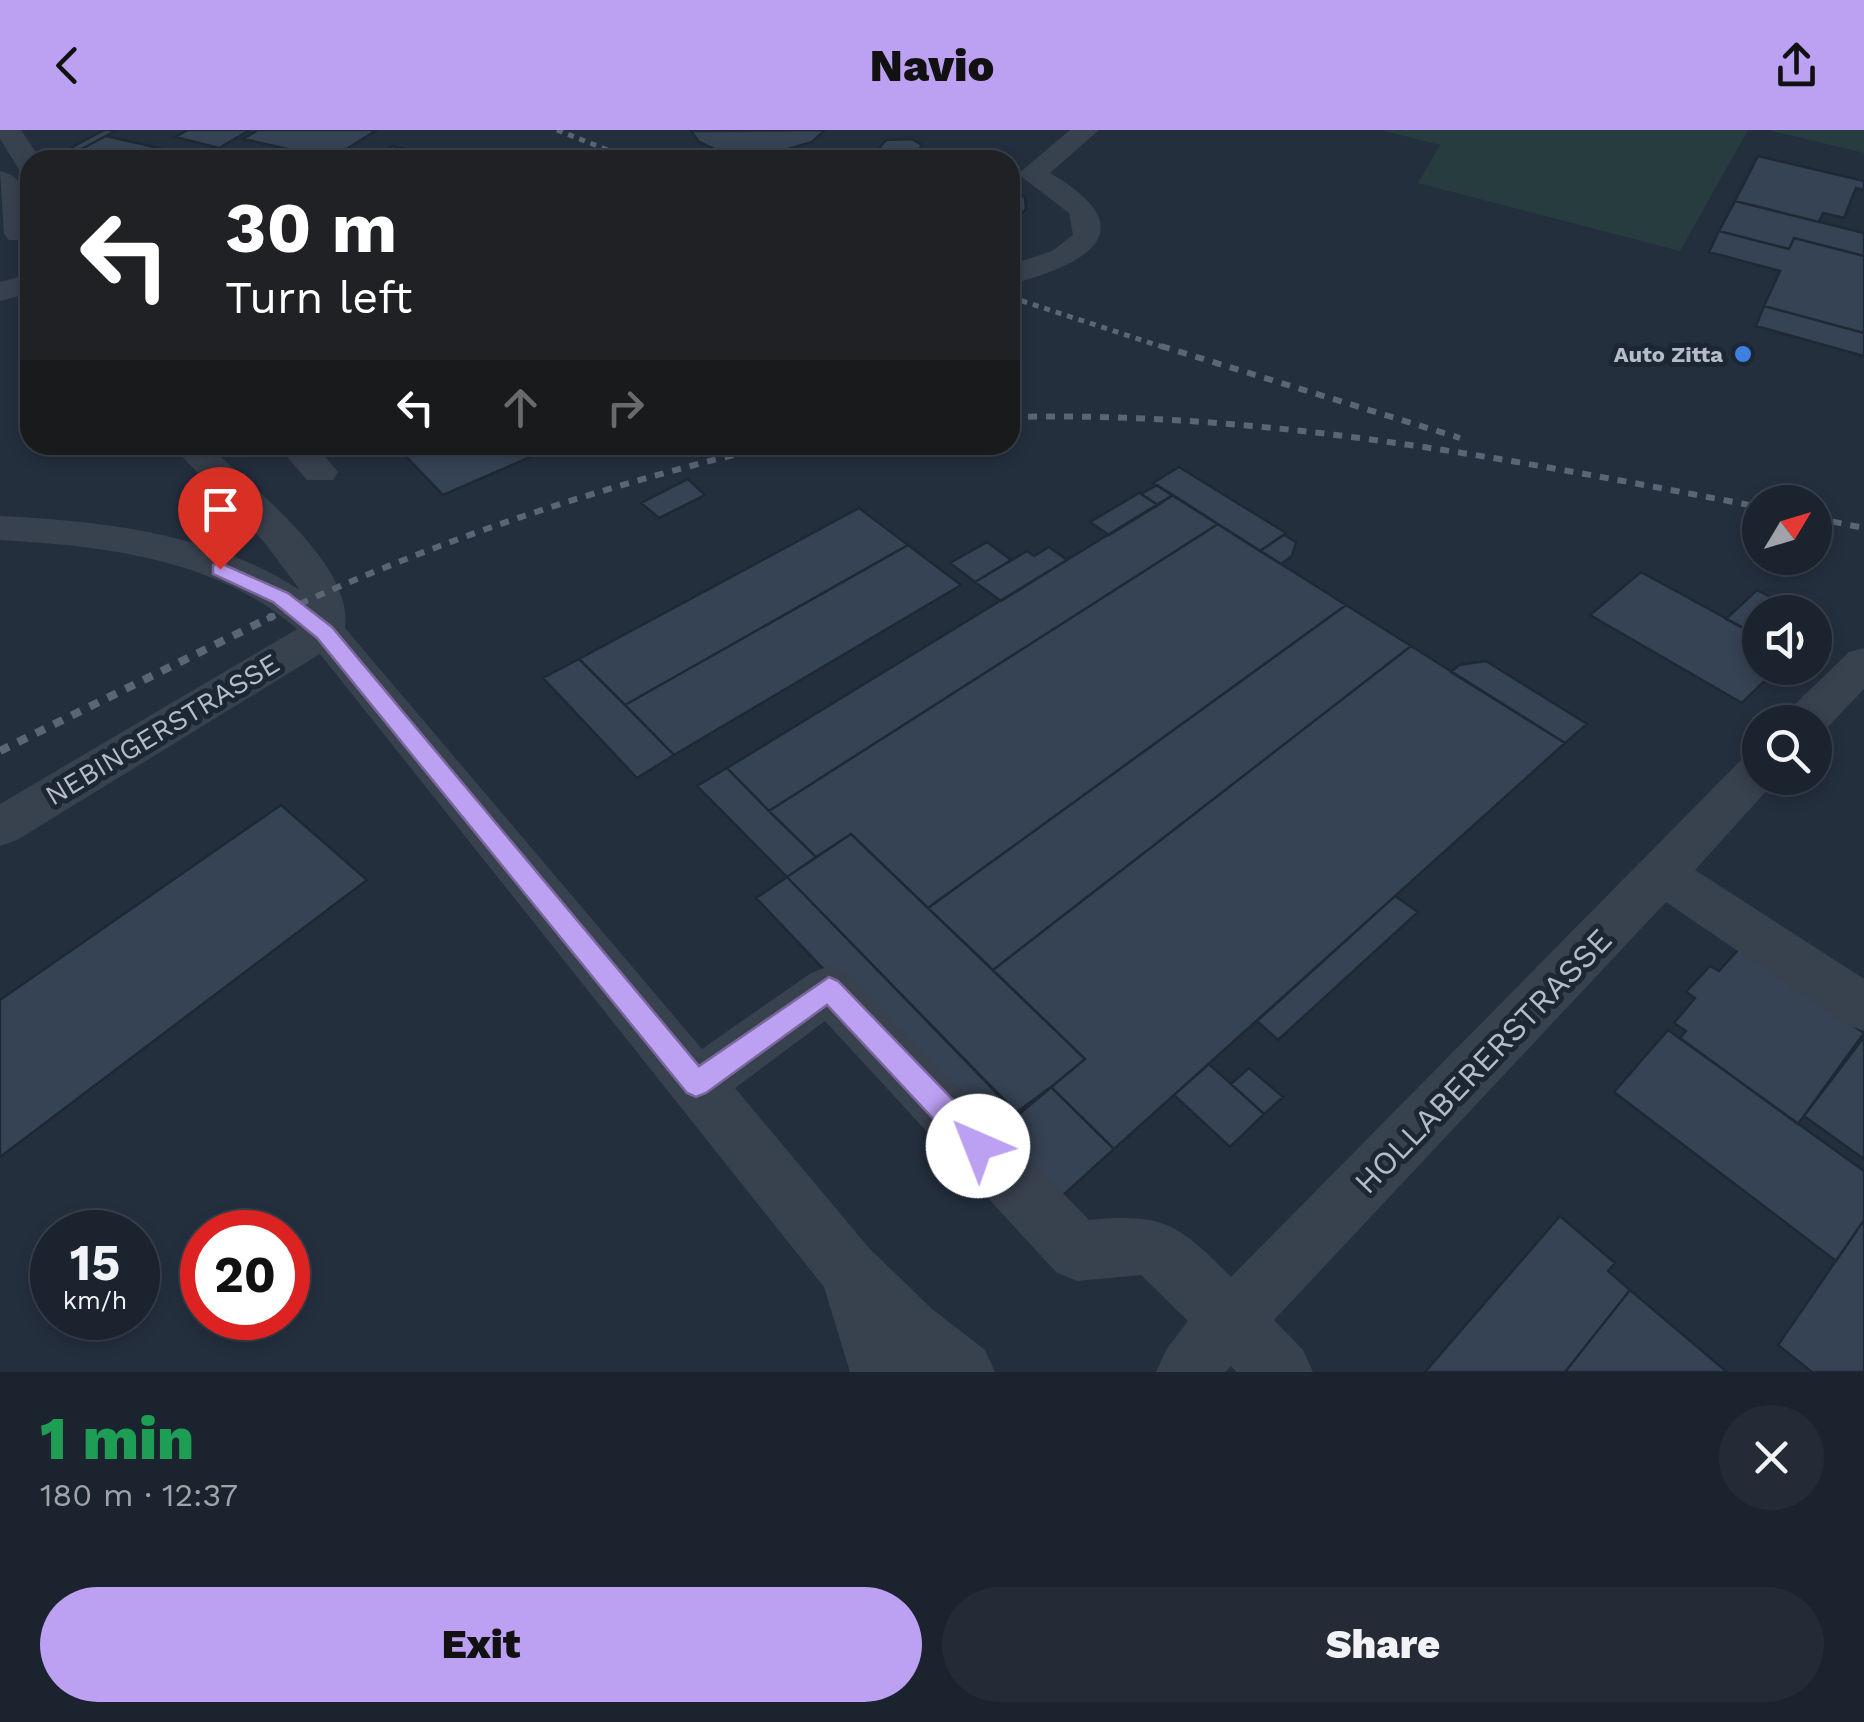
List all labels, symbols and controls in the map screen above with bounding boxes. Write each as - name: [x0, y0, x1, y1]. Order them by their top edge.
- icon: back: [40, 38, 95, 93]
- icon: share: [1769, 38, 1824, 93]
- text: Navio: [870, 39, 994, 92]
- text: 30 m: [225, 187, 397, 269]
- icon: left: [60, 190, 190, 320]
- text: Turn left: [225, 271, 412, 324]
- place label: Auto Zitta: [1614, 342, 1723, 367]
- marker: Auto Zitta: [1732, 343, 1754, 365]
- icon: left: [388, 380, 443, 435]
- icon: ahead: [493, 380, 548, 435]
- icon: right: [598, 380, 653, 435]
- pin: [178, 467, 263, 570]
- icon: arrive: [193, 482, 248, 537]
- north arrow: [1742, 485, 1832, 575]
- map controls: [1742, 485, 1832, 795]
- button: sound: [1742, 595, 1832, 685]
- street label: NEBINGERSTRASSE: [39, 647, 285, 812]
- button: search: [1742, 705, 1832, 795]
- street label: HOLLABERERSTRASSE: [1347, 921, 1619, 1201]
- position arrow: [926, 1094, 1030, 1198]
- speed limit sign: 20: [180, 1210, 310, 1340]
- text: 15: [70, 1233, 120, 1292]
- text: km/h: [63, 1286, 127, 1315]
- text: 1 min: [40, 1403, 194, 1474]
- button: close: [1719, 1405, 1824, 1510]
- text: 180 m · 12:37: [40, 1476, 238, 1514]
- button: Exit: [40, 1587, 922, 1702]
- button: Share: [942, 1587, 1824, 1702]

